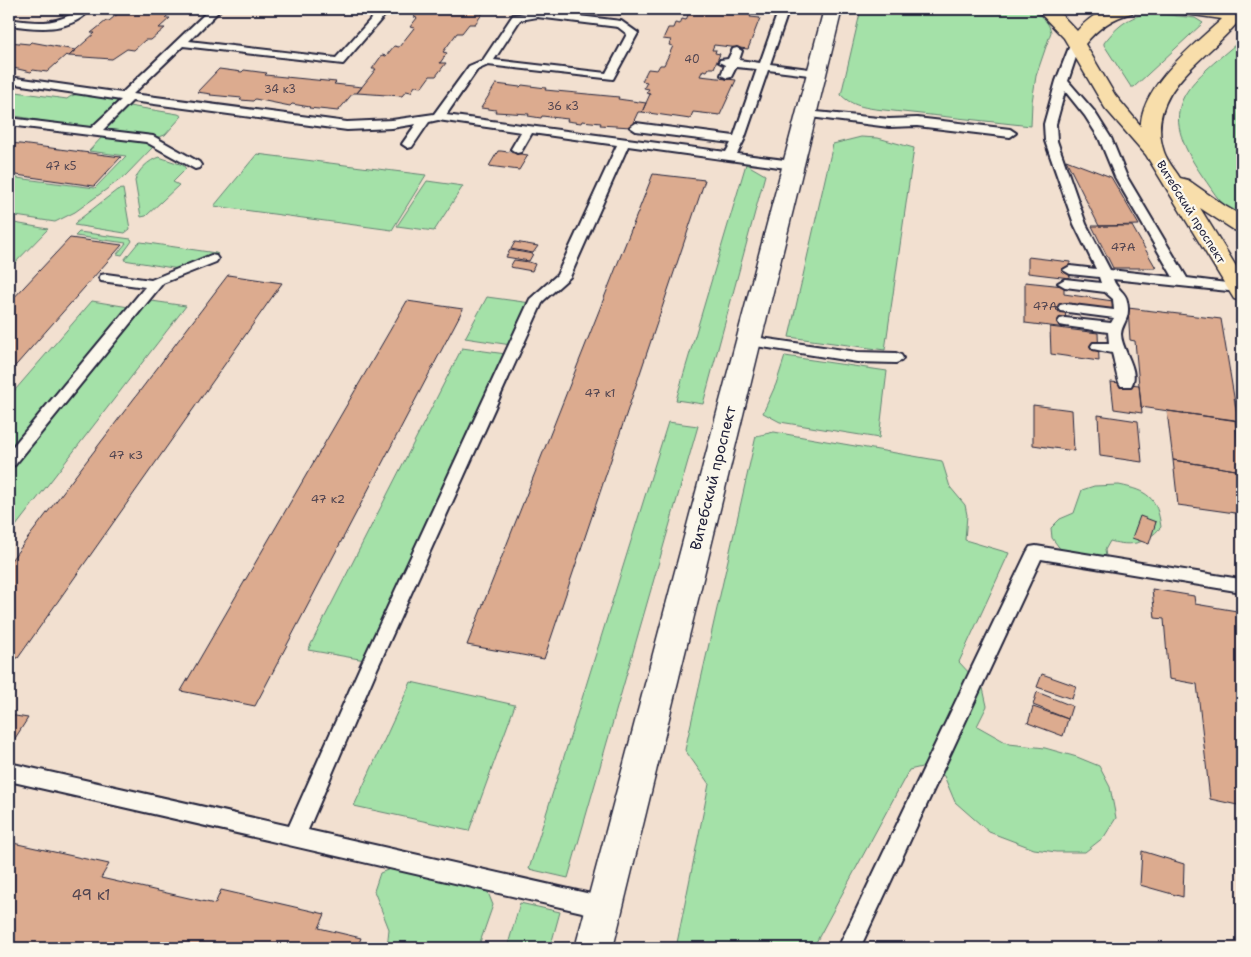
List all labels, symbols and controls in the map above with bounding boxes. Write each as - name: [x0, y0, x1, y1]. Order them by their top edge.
- house number: 40: [684, 52, 700, 67]
- house number: 34 к3: [264, 82, 296, 97]
- house number: 36 к3: [547, 99, 579, 114]
- street label: Витебский проспект: [1153, 157, 1230, 267]
- house number: 47 к5: [46, 159, 77, 174]
- house number: 47А: [1111, 239, 1136, 255]
- house number: 47А: [1033, 298, 1058, 314]
- house number: 47 к1: [585, 385, 615, 401]
- street label: Витебский проспект: [685, 403, 741, 552]
- house number: 47 к3: [109, 447, 143, 463]
- house number: 47 к2: [311, 491, 345, 507]
- house number: 49 к1: [72, 885, 110, 905]

